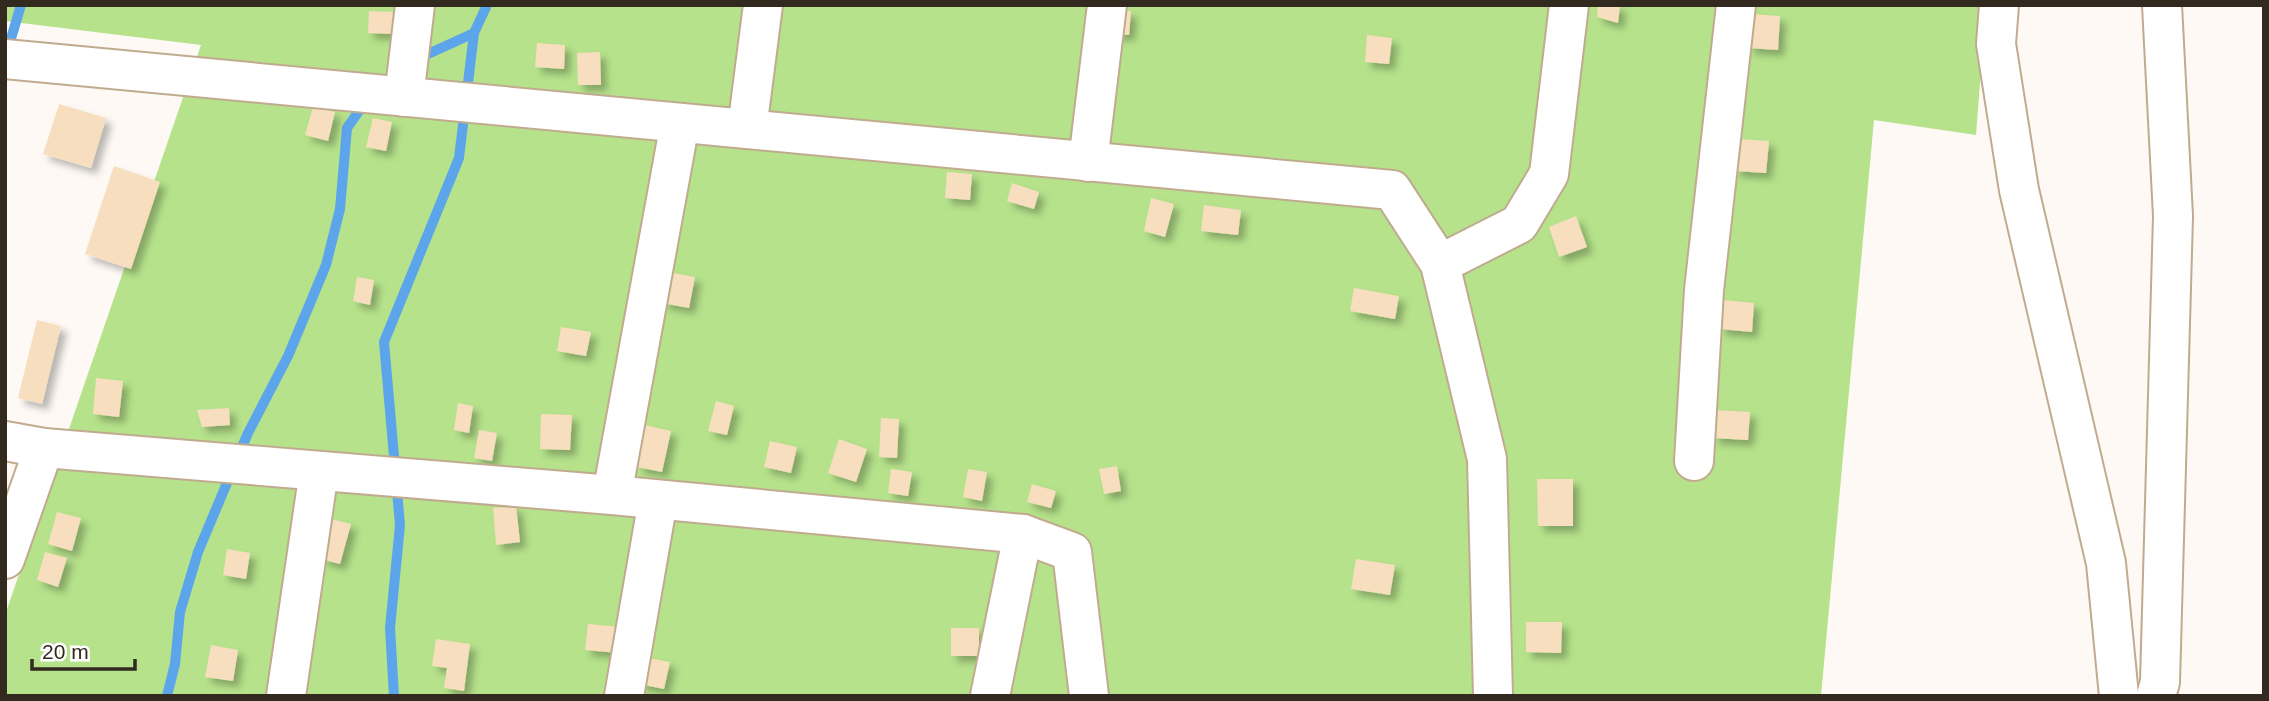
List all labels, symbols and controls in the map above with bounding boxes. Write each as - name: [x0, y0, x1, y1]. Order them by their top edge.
- scale bar: [32, 628, 135, 672]
- text: 20 m: [42, 640, 89, 663]

